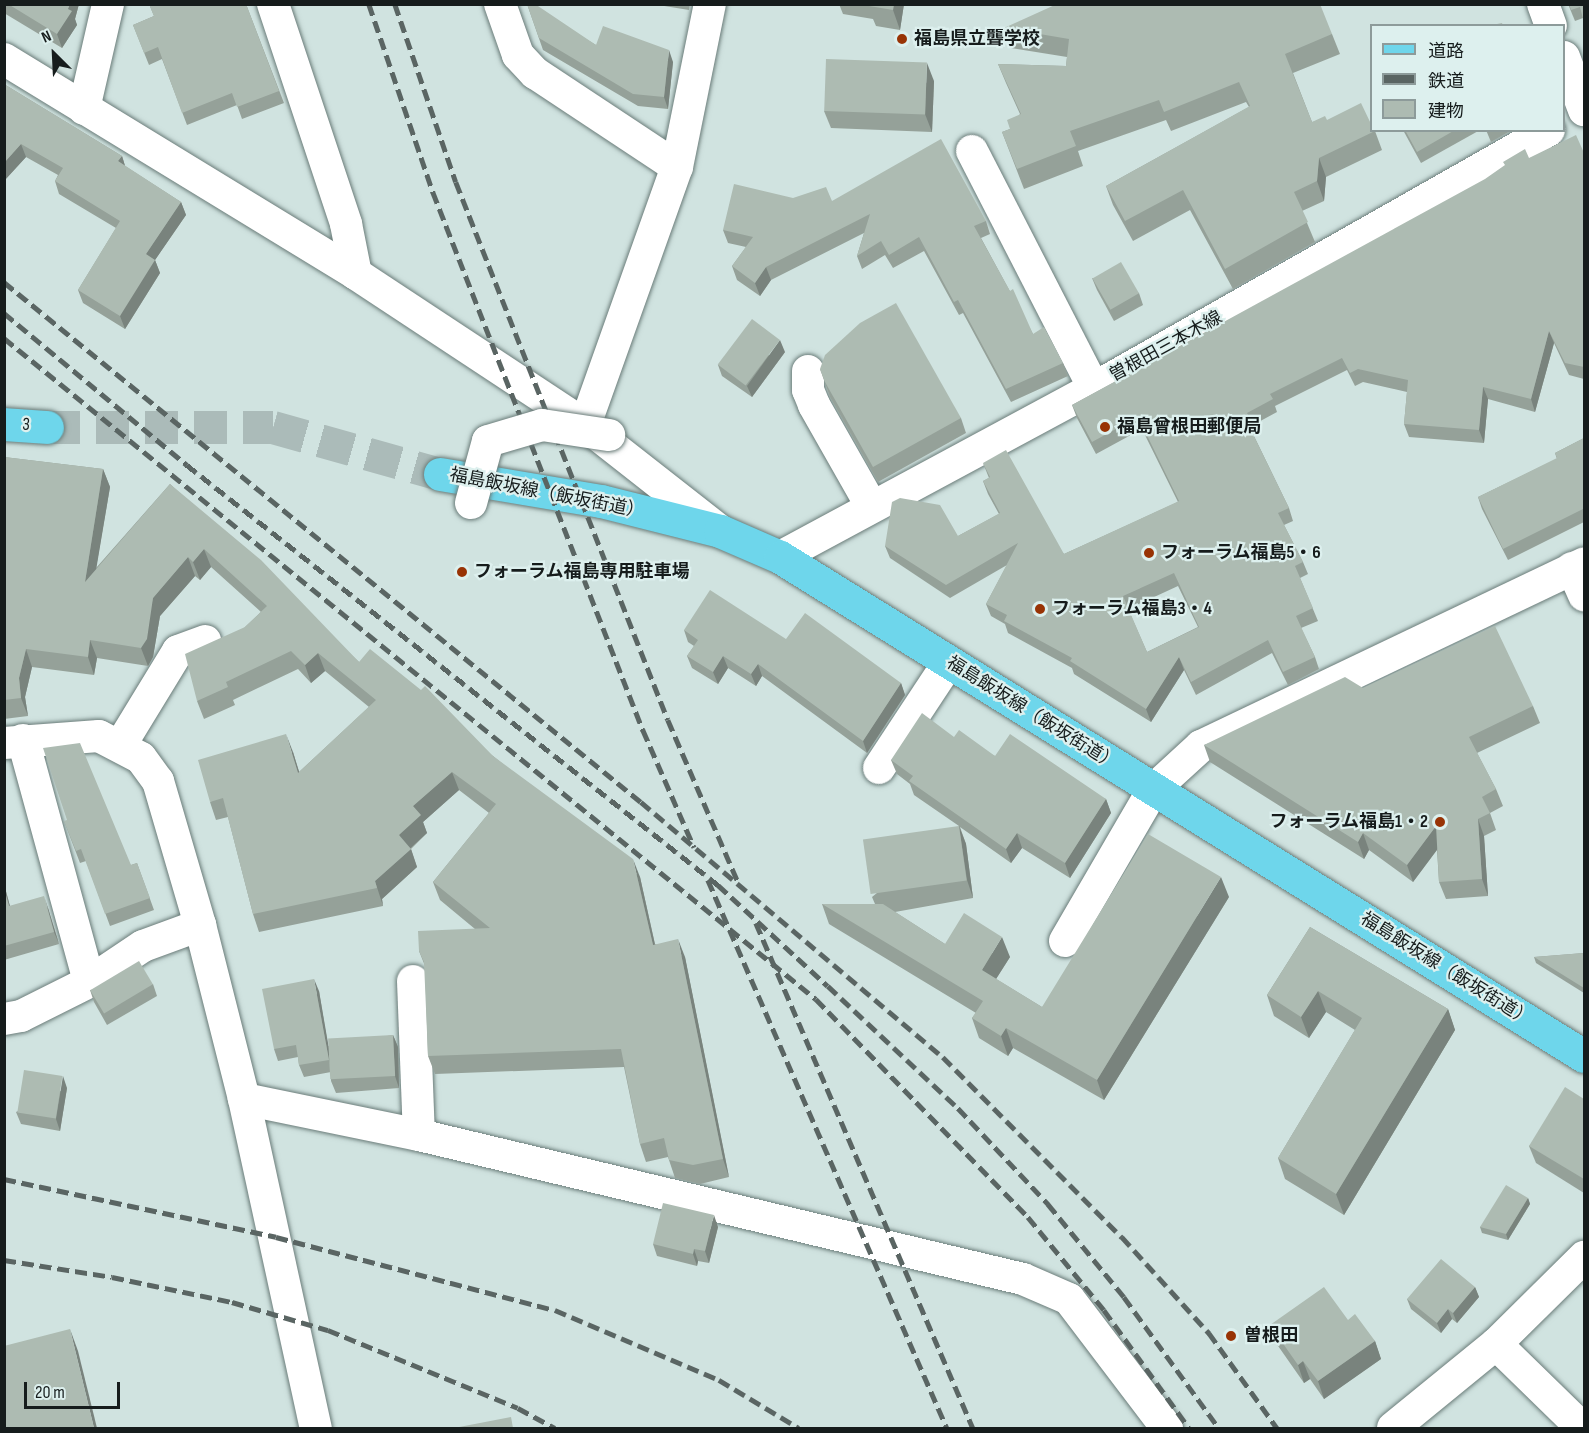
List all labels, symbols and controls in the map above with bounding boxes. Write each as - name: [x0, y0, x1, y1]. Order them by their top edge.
- north arrow: [24, 24, 84, 84]
- legend: [1370, 24, 1565, 132]
- text: N: [39, 27, 54, 48]
- place label: 福島県立聾学校: [914, 28, 1040, 50]
- marker: 福島県立聾学校: [895, 32, 909, 46]
- text: 道路: [1428, 41, 1464, 62]
- text: 鉄道: [1428, 71, 1464, 92]
- text: 建物: [1428, 101, 1464, 122]
- street label: 曽根田三本木線: [1106, 307, 1226, 387]
- street label: 3: [21, 414, 31, 436]
- place label: 福島曾根田郵便局: [1117, 416, 1261, 438]
- marker: 福島曾根田郵便局: [1098, 420, 1112, 434]
- street label: 福島飯坂線（飯坂街道）: [448, 465, 646, 523]
- place label: フォーラム福島5・6: [1161, 542, 1321, 564]
- marker: フォーラム福島5・6: [1142, 546, 1156, 560]
- place label: フォーラム福島専用駐車場: [474, 561, 690, 583]
- marker: フォーラム福島専用駐車場: [455, 565, 469, 579]
- place label: フォーラム福島3・4: [1052, 598, 1212, 620]
- marker: フォーラム福島3・4: [1033, 602, 1047, 616]
- street label: 福島飯坂線（飯坂街道）: [942, 652, 1122, 776]
- place label: フォーラム福島1・2: [1269, 811, 1428, 833]
- marker: フォーラム福島1・2: [1433, 815, 1447, 829]
- street label: 福島飯坂線（飯坂街道）: [1356, 908, 1536, 1032]
- place label: 曽根田: [1244, 1325, 1298, 1347]
- marker: 曽根田: [1222, 1327, 1240, 1345]
- scale bar: [27, 1370, 123, 1408]
- text: 20 m: [35, 1382, 65, 1403]

